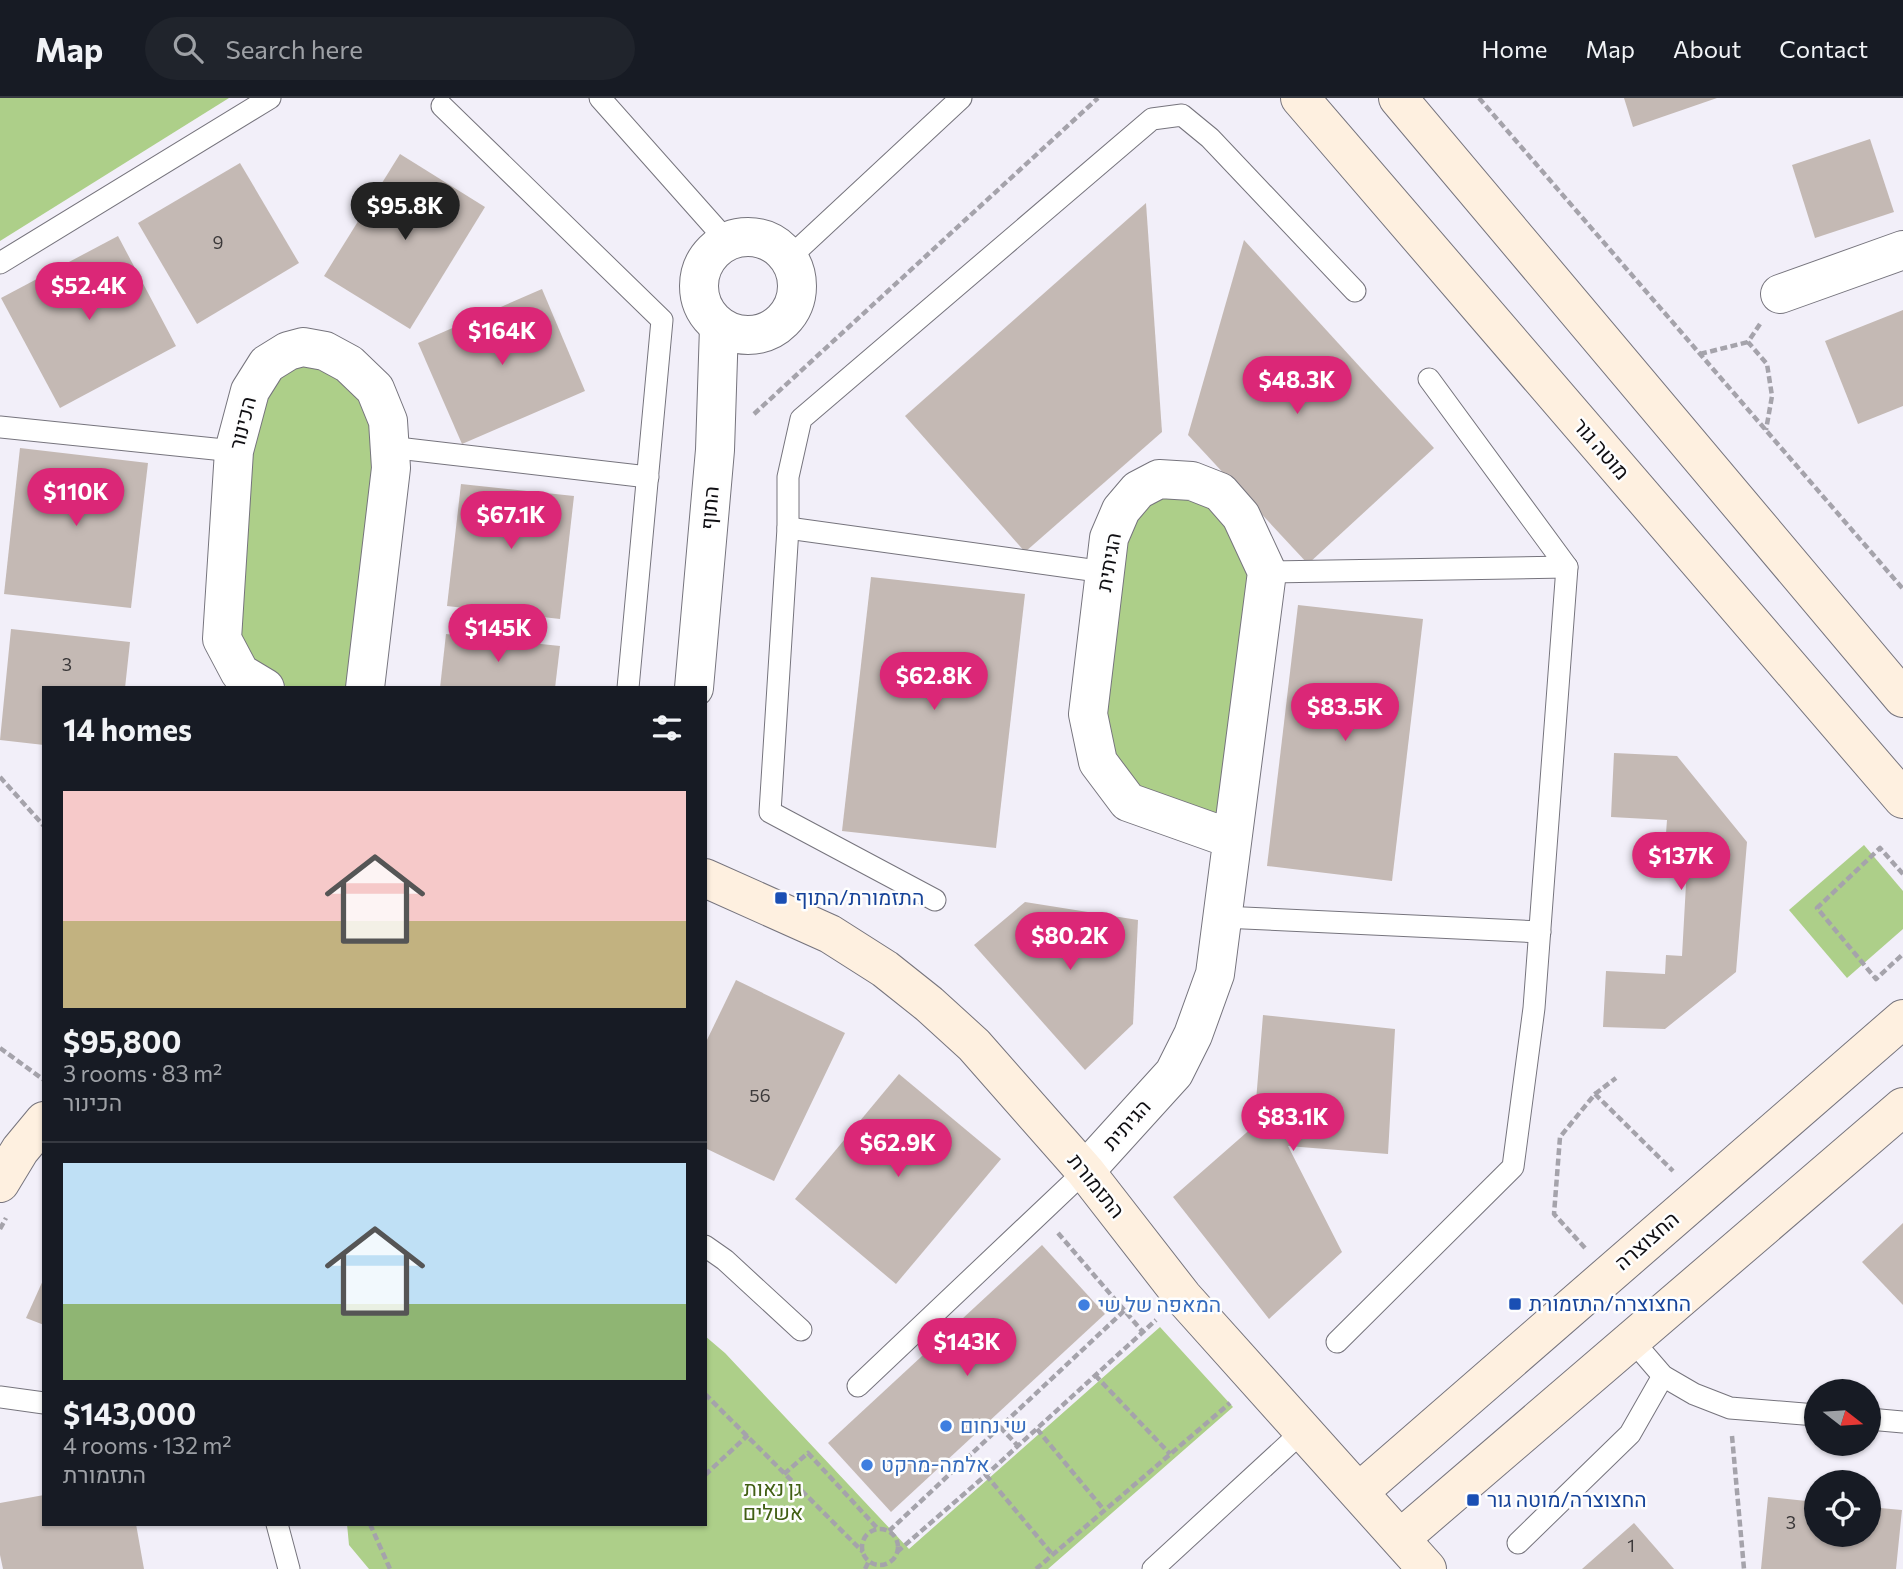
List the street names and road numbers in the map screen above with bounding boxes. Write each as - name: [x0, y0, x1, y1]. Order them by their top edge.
- street label: הכינור: [223, 393, 260, 452]
- street label: מוטה גור: [1569, 412, 1636, 484]
- street label: התוף: [694, 485, 723, 531]
- street label: הגיתית: [1090, 530, 1125, 593]
- street label: הגיתית: [1097, 1094, 1155, 1154]
- street label: התזמורת: [1064, 1148, 1131, 1222]
- street label: החצוצרה: [1609, 1205, 1683, 1275]

